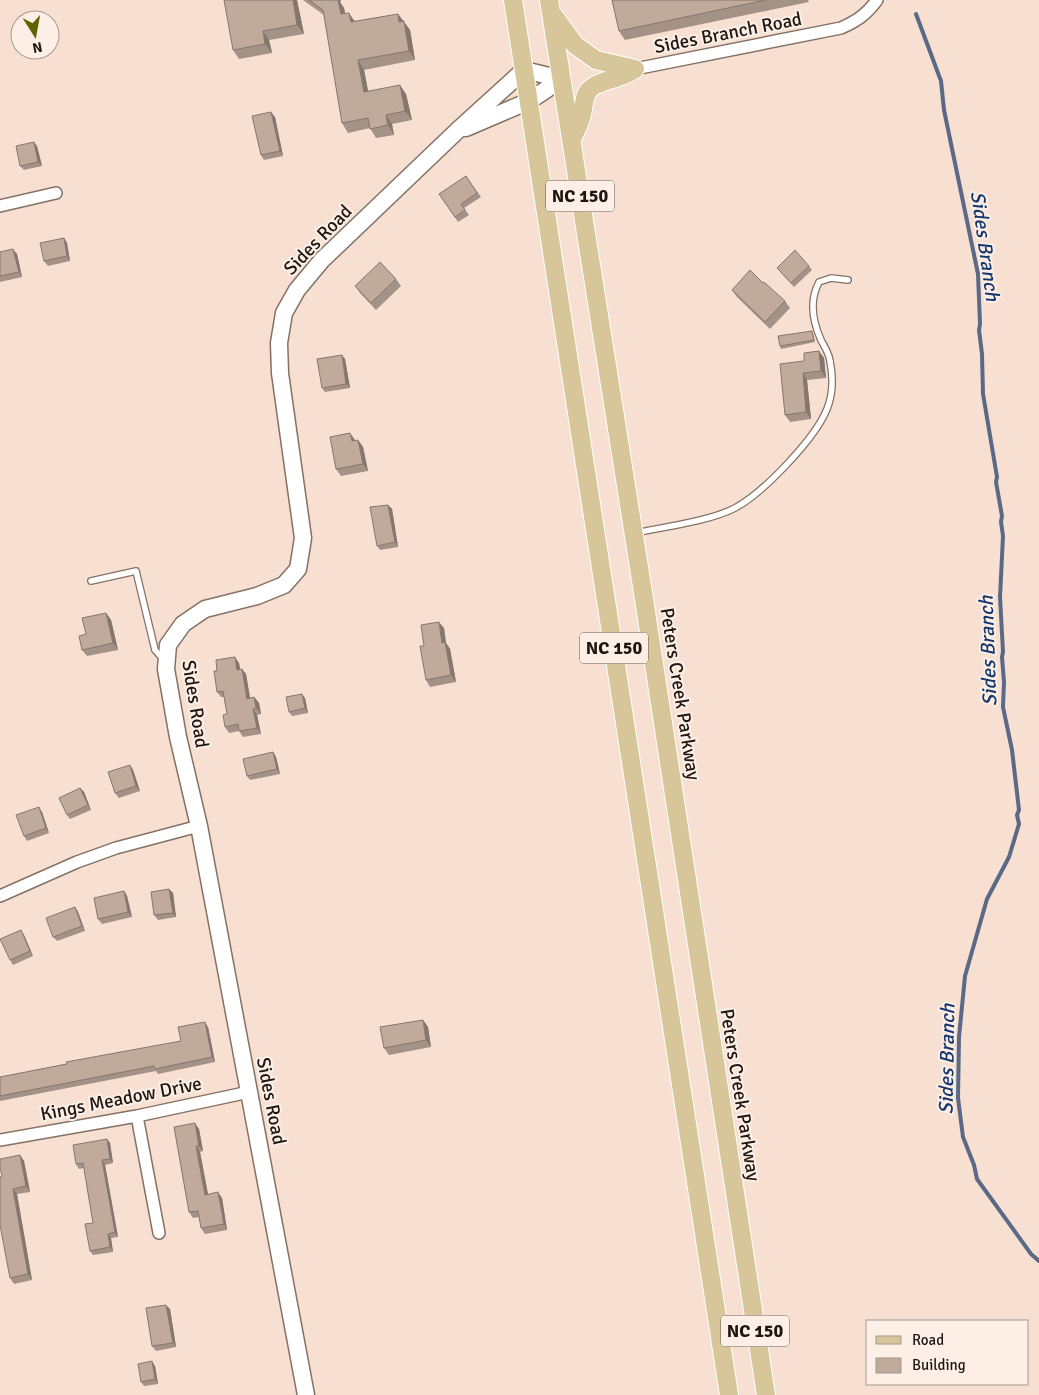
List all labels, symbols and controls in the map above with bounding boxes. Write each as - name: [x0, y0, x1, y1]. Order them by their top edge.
- street label: Sides Branch Road: [652, 7, 804, 59]
- north arrow: [10, 10, 60, 60]
- text: N: [31, 38, 44, 57]
- road number: NC 150: [546, 180, 614, 212]
- water label: Sides Branch: [965, 189, 1005, 304]
- street label: Sides Road: [279, 200, 357, 280]
- water label: Sides Branch: [974, 594, 1002, 707]
- street label: Peters Creek Parkway: [655, 606, 706, 782]
- road number: NC 150: [580, 632, 648, 664]
- street label: Sides Road: [176, 658, 214, 750]
- water label: Sides Branch: [934, 1002, 960, 1115]
- street label: Peters Creek Parkway: [715, 1007, 766, 1183]
- street label: Sides Road: [251, 1055, 291, 1147]
- street label: Kings Meadow Drive: [38, 1072, 204, 1126]
- road number: NC 150: [721, 1315, 789, 1346]
- legend: [866, 1320, 1029, 1385]
- text: Road: [912, 1331, 944, 1349]
- text: Building: [912, 1356, 966, 1374]

